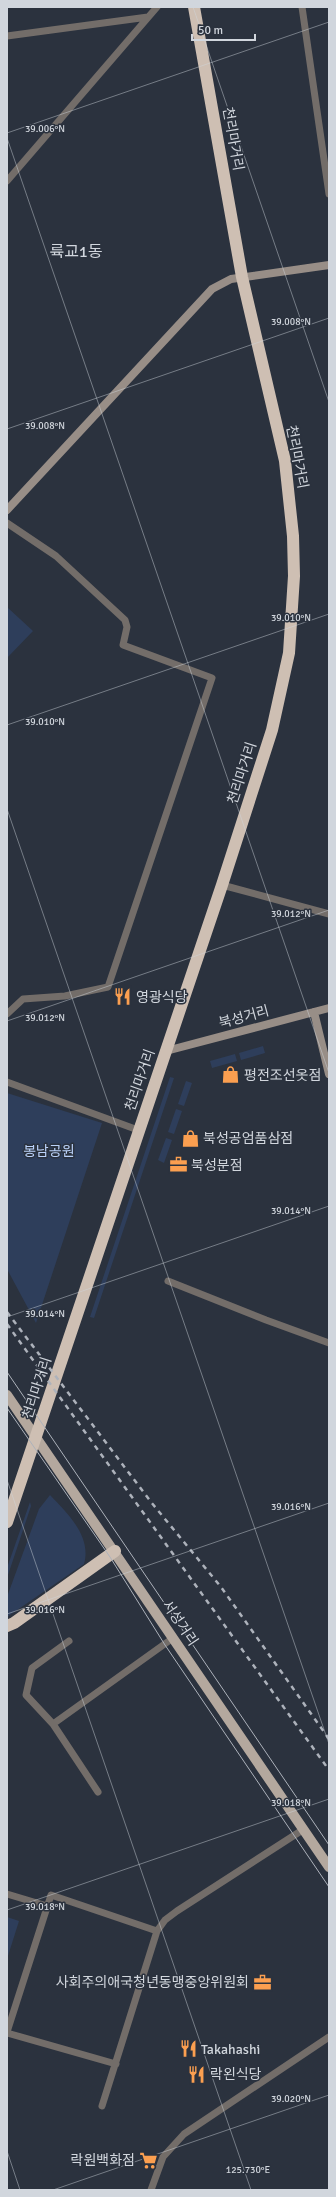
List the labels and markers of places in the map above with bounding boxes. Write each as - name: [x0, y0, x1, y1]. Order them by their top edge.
- restaurant icon: 영광식당: [113, 987, 133, 1007]
- place label: 영광식당: [136, 989, 188, 1006]
- shop icon: 평전조선옷점: [221, 1065, 241, 1085]
- place label: 평전조선옷점: [244, 1067, 321, 1084]
- shop icon: 북성공엄품삼점: [180, 1128, 200, 1148]
- place label: 북성공엄품삼점: [203, 1130, 293, 1147]
- office icon: 북성분점: [168, 1155, 188, 1175]
- place label: 북성분점: [191, 1157, 243, 1174]
- office icon: 사회주의애국청년동맹중앙위원회: [252, 1972, 272, 1992]
- place label: 사회주의애국청년동맹중앙위원회: [56, 1974, 249, 1991]
- restaurant icon: Takahashi: [178, 2039, 198, 2059]
- place label: Takahashi: [201, 2041, 260, 2058]
- restaurant icon: 락왼식당: [187, 2064, 207, 2084]
- place label: 락왼식당: [210, 2066, 262, 2083]
- supermarket icon: 락원백화점: [138, 2150, 158, 2170]
- place label: 락원백화점: [71, 2152, 135, 2169]

